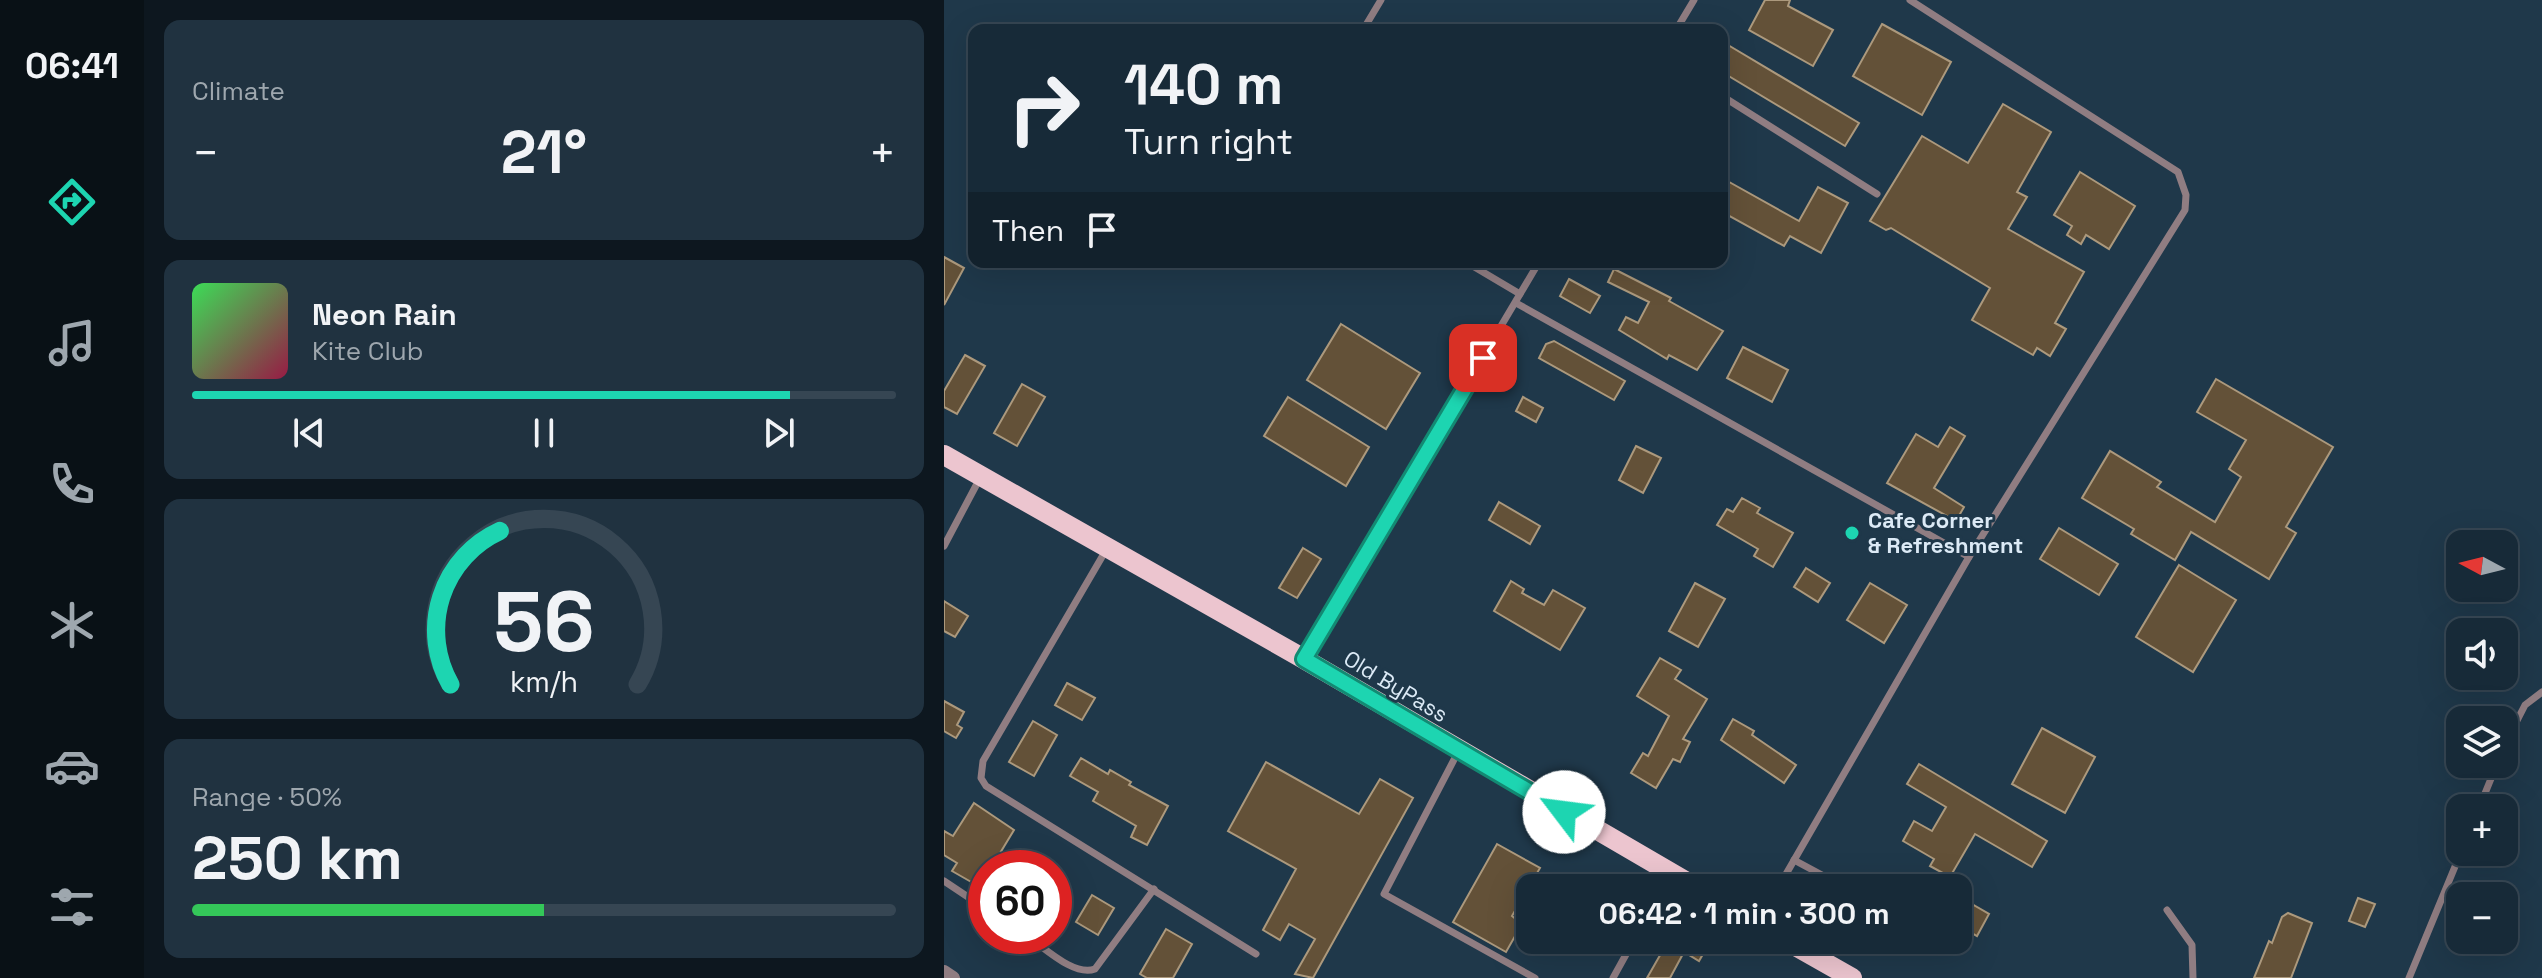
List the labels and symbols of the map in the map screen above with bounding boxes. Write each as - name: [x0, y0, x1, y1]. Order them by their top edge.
- pin: [1449, 324, 1517, 392]
- place label: Cafe Corner & Refreshment: [1868, 506, 2023, 559]
- marker: Cafe Corner & Refreshment: [1843, 524, 1861, 542]
- north arrow: [2446, 530, 2518, 602]
- street label: Old ByPass: [1339, 644, 1453, 728]
- position arrow: [1522, 770, 1606, 854]
- speed limit sign: 60: [968, 850, 1072, 954]

